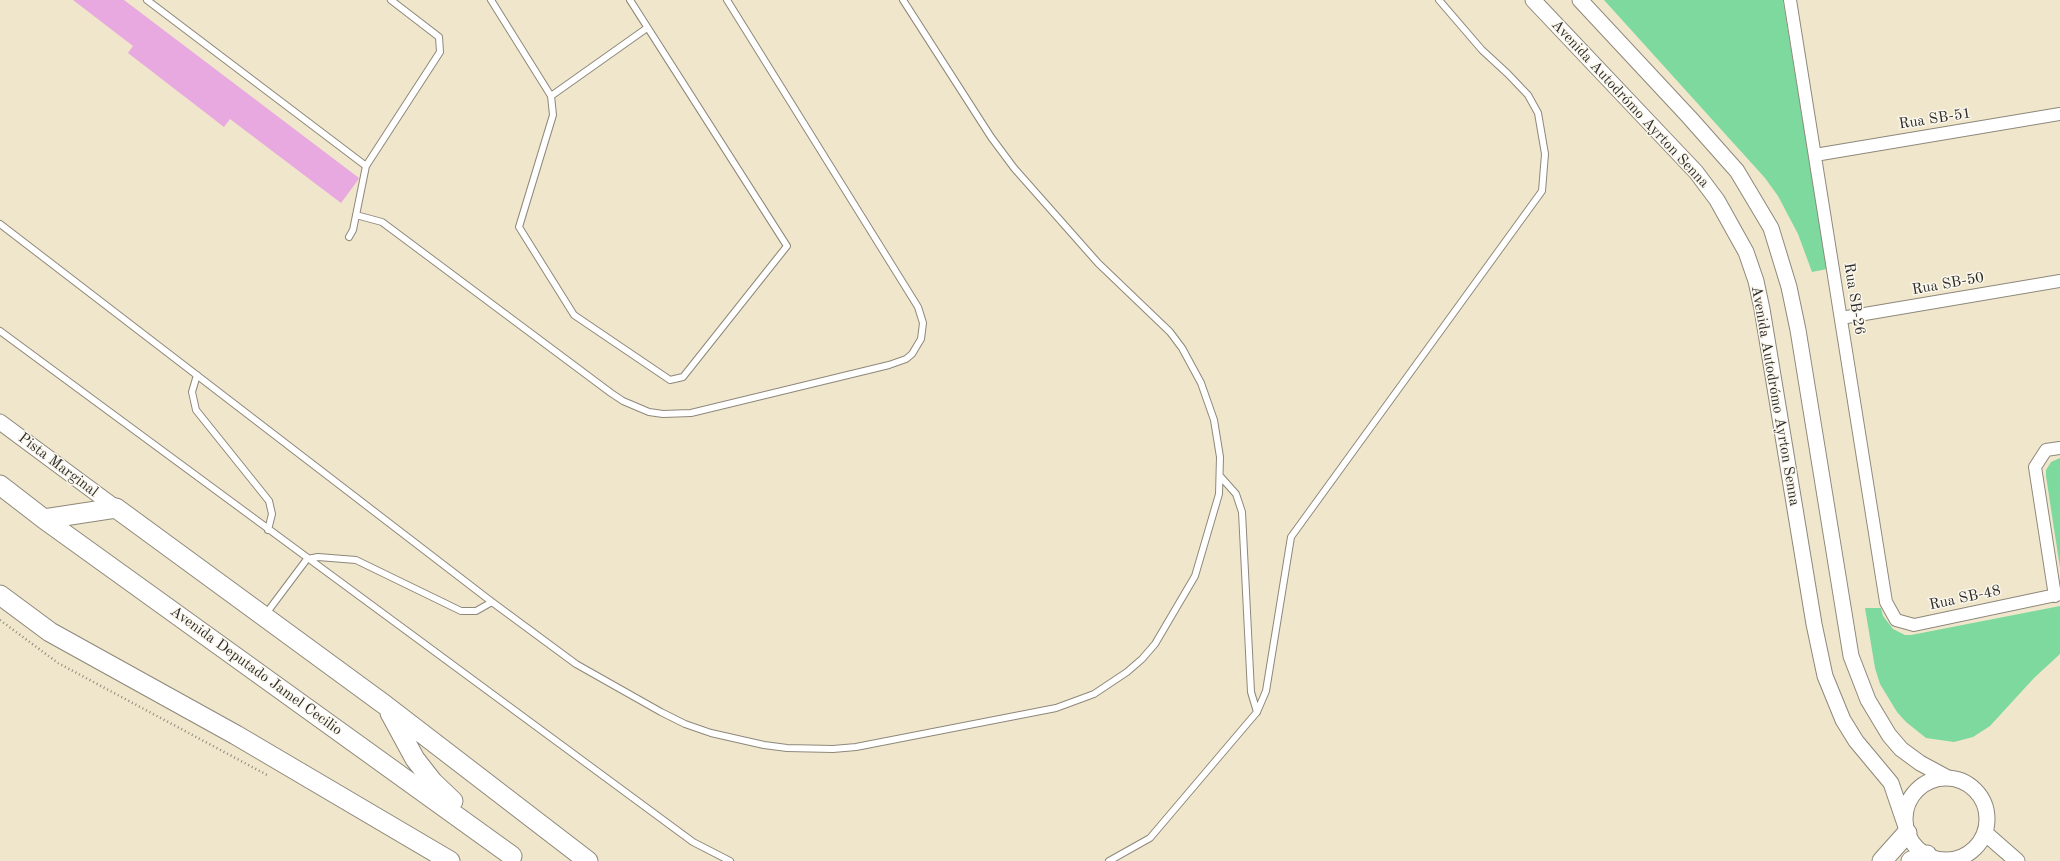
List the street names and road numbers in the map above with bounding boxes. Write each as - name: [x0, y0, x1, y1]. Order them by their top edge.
- street label: Avenida Autodrómo Ayrton Senna: [1547, 16, 1713, 192]
- street label: Rua SB-51: [1898, 104, 1972, 134]
- street label: Rua SB-26: [1839, 262, 1869, 336]
- street label: Rua SB-50: [1911, 269, 1985, 299]
- street label: Avenida Autodrómo Ayrton Senna: [1747, 285, 1803, 507]
- street label: Pista Marginal: [14, 429, 102, 501]
- street label: Rua SB-48: [1927, 582, 2003, 614]
- street label: Avenida Deputado Jamel Cecilio: [166, 602, 346, 740]

